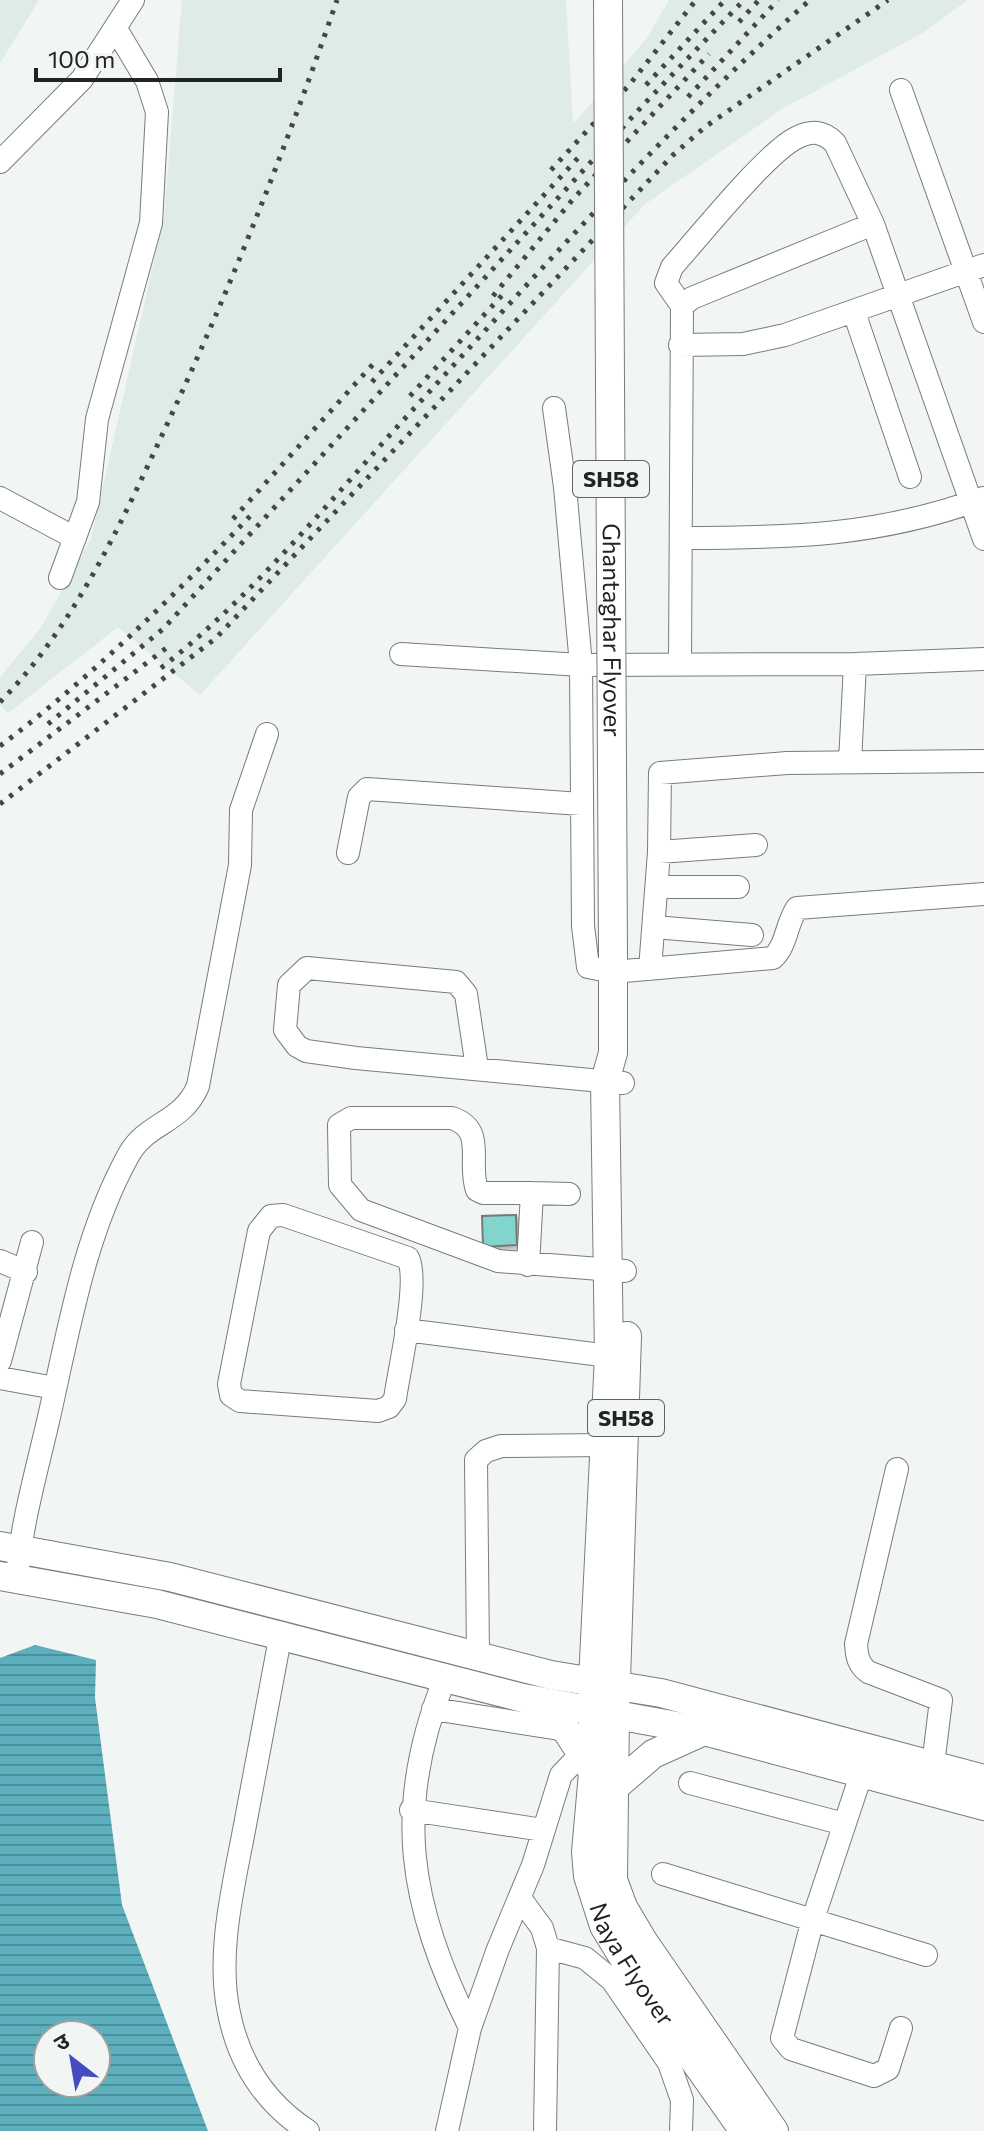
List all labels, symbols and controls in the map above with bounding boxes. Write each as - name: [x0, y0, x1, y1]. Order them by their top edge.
- scale bar: [36, 32, 280, 82]
- text: 100 m: [48, 44, 115, 73]
- road number: SH58: [573, 461, 649, 497]
- street label: Ghantaghar Flyover: [598, 523, 628, 737]
- road number: SH58: [588, 1400, 664, 1436]
- street label: Naya Flyover: [585, 1899, 681, 2031]
- north arrow: [32, 2019, 112, 2099]
- text: उ: [49, 2026, 75, 2056]

